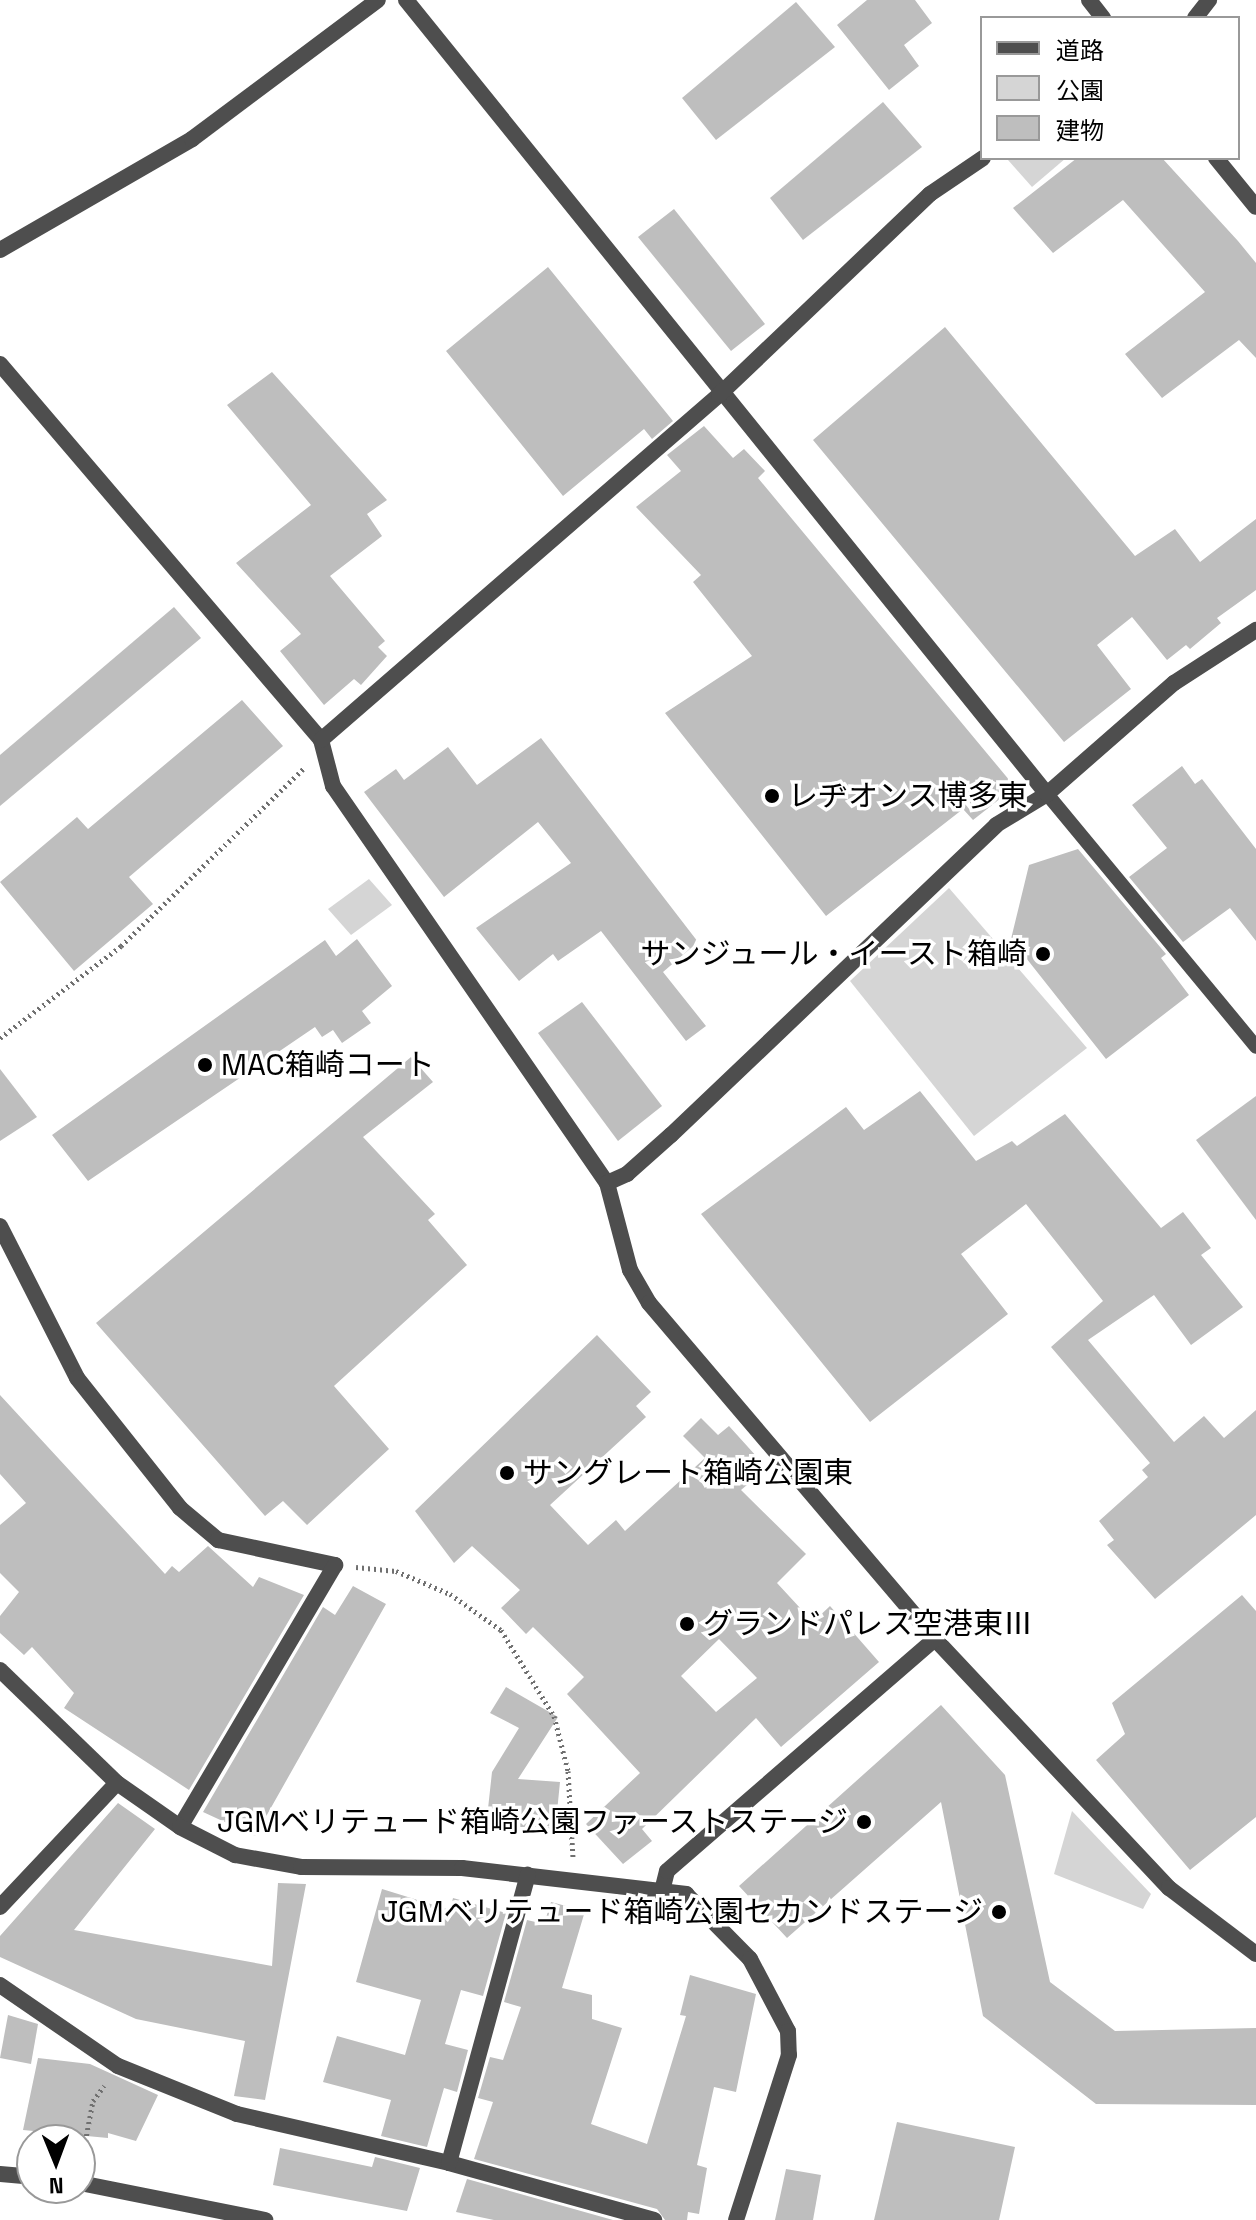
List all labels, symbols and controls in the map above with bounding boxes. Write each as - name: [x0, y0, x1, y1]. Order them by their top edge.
- legend: [980, 16, 1240, 160]
- text: 道路: [1056, 35, 1104, 66]
- text: 公園: [1056, 75, 1104, 106]
- text: 建物: [1056, 115, 1104, 146]
- place label: レヂオンス博多東: [788, 778, 1028, 814]
- marker: レヂオンス博多東: [763, 787, 781, 805]
- place label: サンジュール・イースト箱崎: [637, 936, 1027, 972]
- marker: サンジュール・イースト箱崎: [1034, 945, 1052, 963]
- place label: MAC箱崎コート: [221, 1047, 435, 1083]
- marker: MAC箱崎コート: [196, 1056, 214, 1074]
- place label: サングレート箱崎公園東: [523, 1455, 853, 1491]
- marker: サングレート箱崎公園東: [498, 1464, 516, 1482]
- place label: グランドパレス空港東Ⅲ: [703, 1606, 1033, 1642]
- marker: グランドパレス空港東Ⅲ: [678, 1615, 696, 1633]
- place label: JGMベリテュード箱崎公園ファーストステージ: [215, 1804, 848, 1840]
- marker: JGMベリテュード箱崎公園ファーストステージ: [855, 1813, 873, 1831]
- place label: JGMベリテュード箱崎公園セカンドステージ: [380, 1894, 983, 1930]
- marker: JGMベリテュード箱崎公園セカンドステージ: [990, 1903, 1008, 1921]
- north arrow: [16, 2124, 96, 2204]
- text: N: [49, 2172, 64, 2200]

